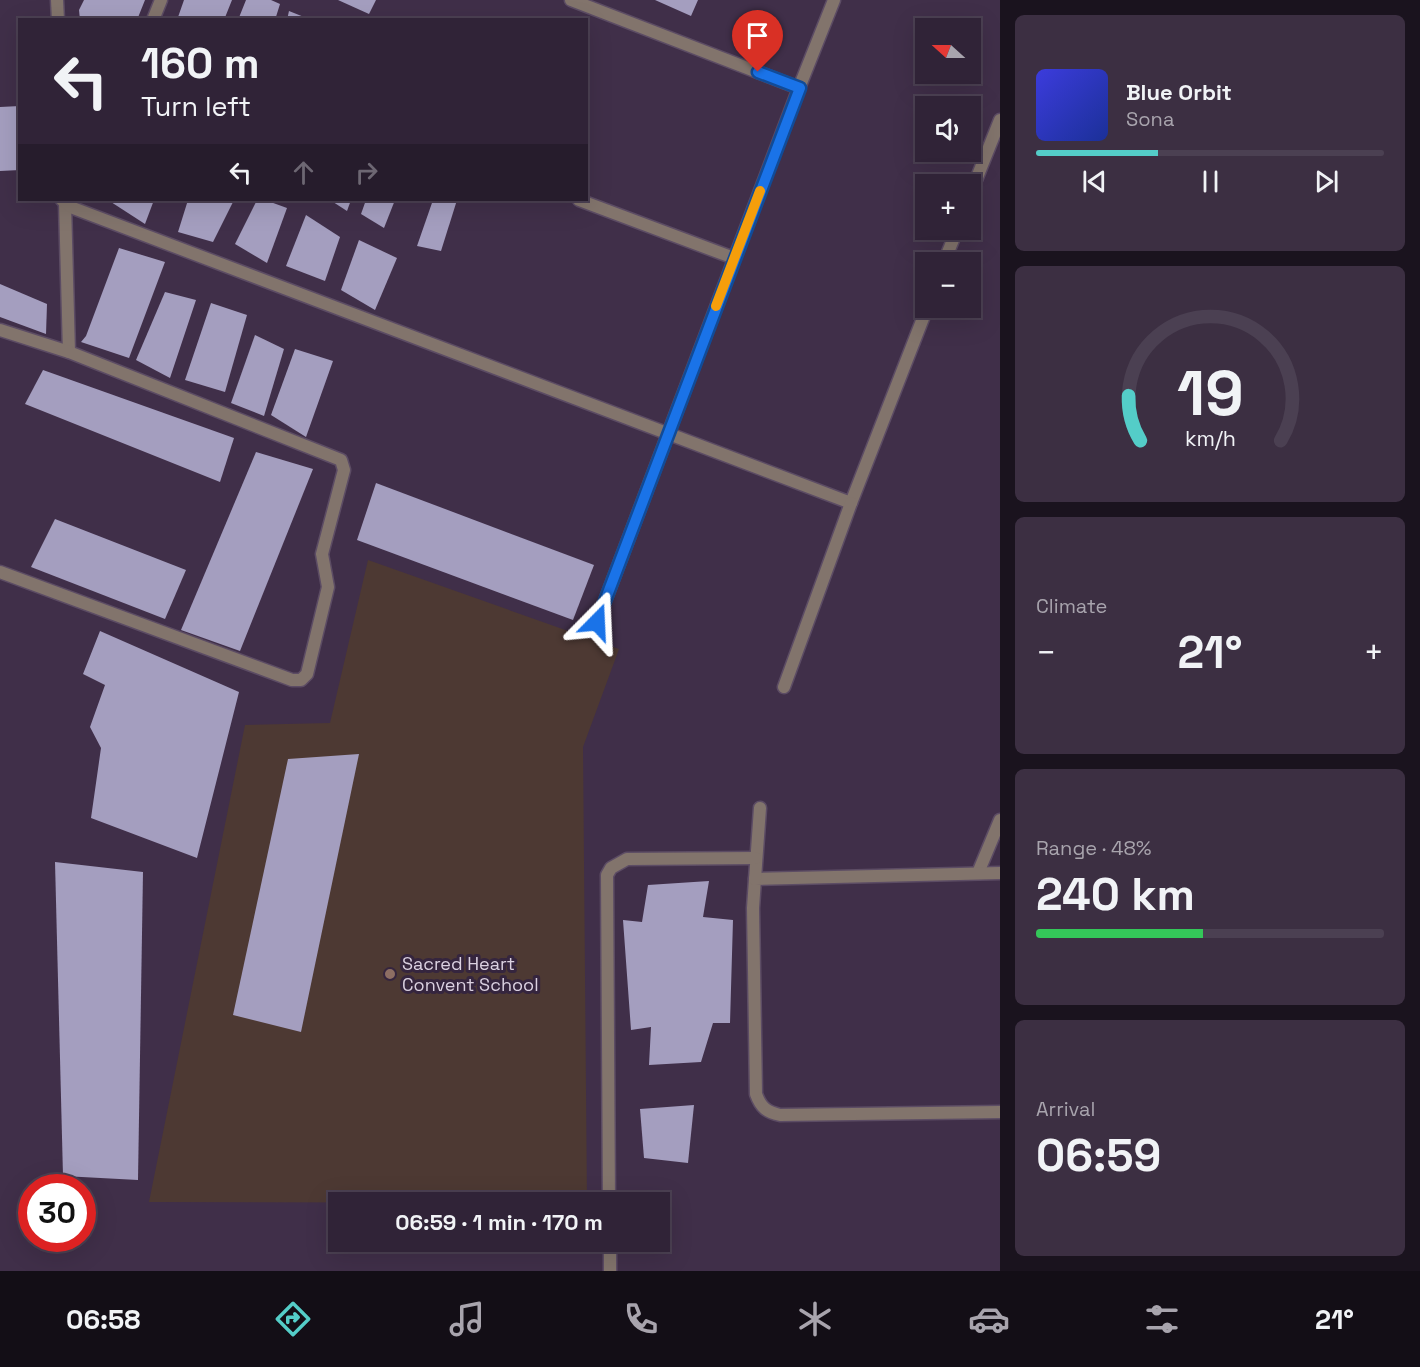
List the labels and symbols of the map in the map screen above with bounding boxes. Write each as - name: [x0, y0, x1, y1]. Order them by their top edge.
- pin: [732, 10, 783, 72]
- north arrow: [915, 18, 981, 84]
- position arrow: [565, 590, 629, 654]
- place label: Sacred Heart Convent School: [402, 952, 539, 996]
- marker: Sacred Heart Convent School: [383, 967, 397, 981]
- speed limit sign: 30: [18, 1174, 96, 1252]

